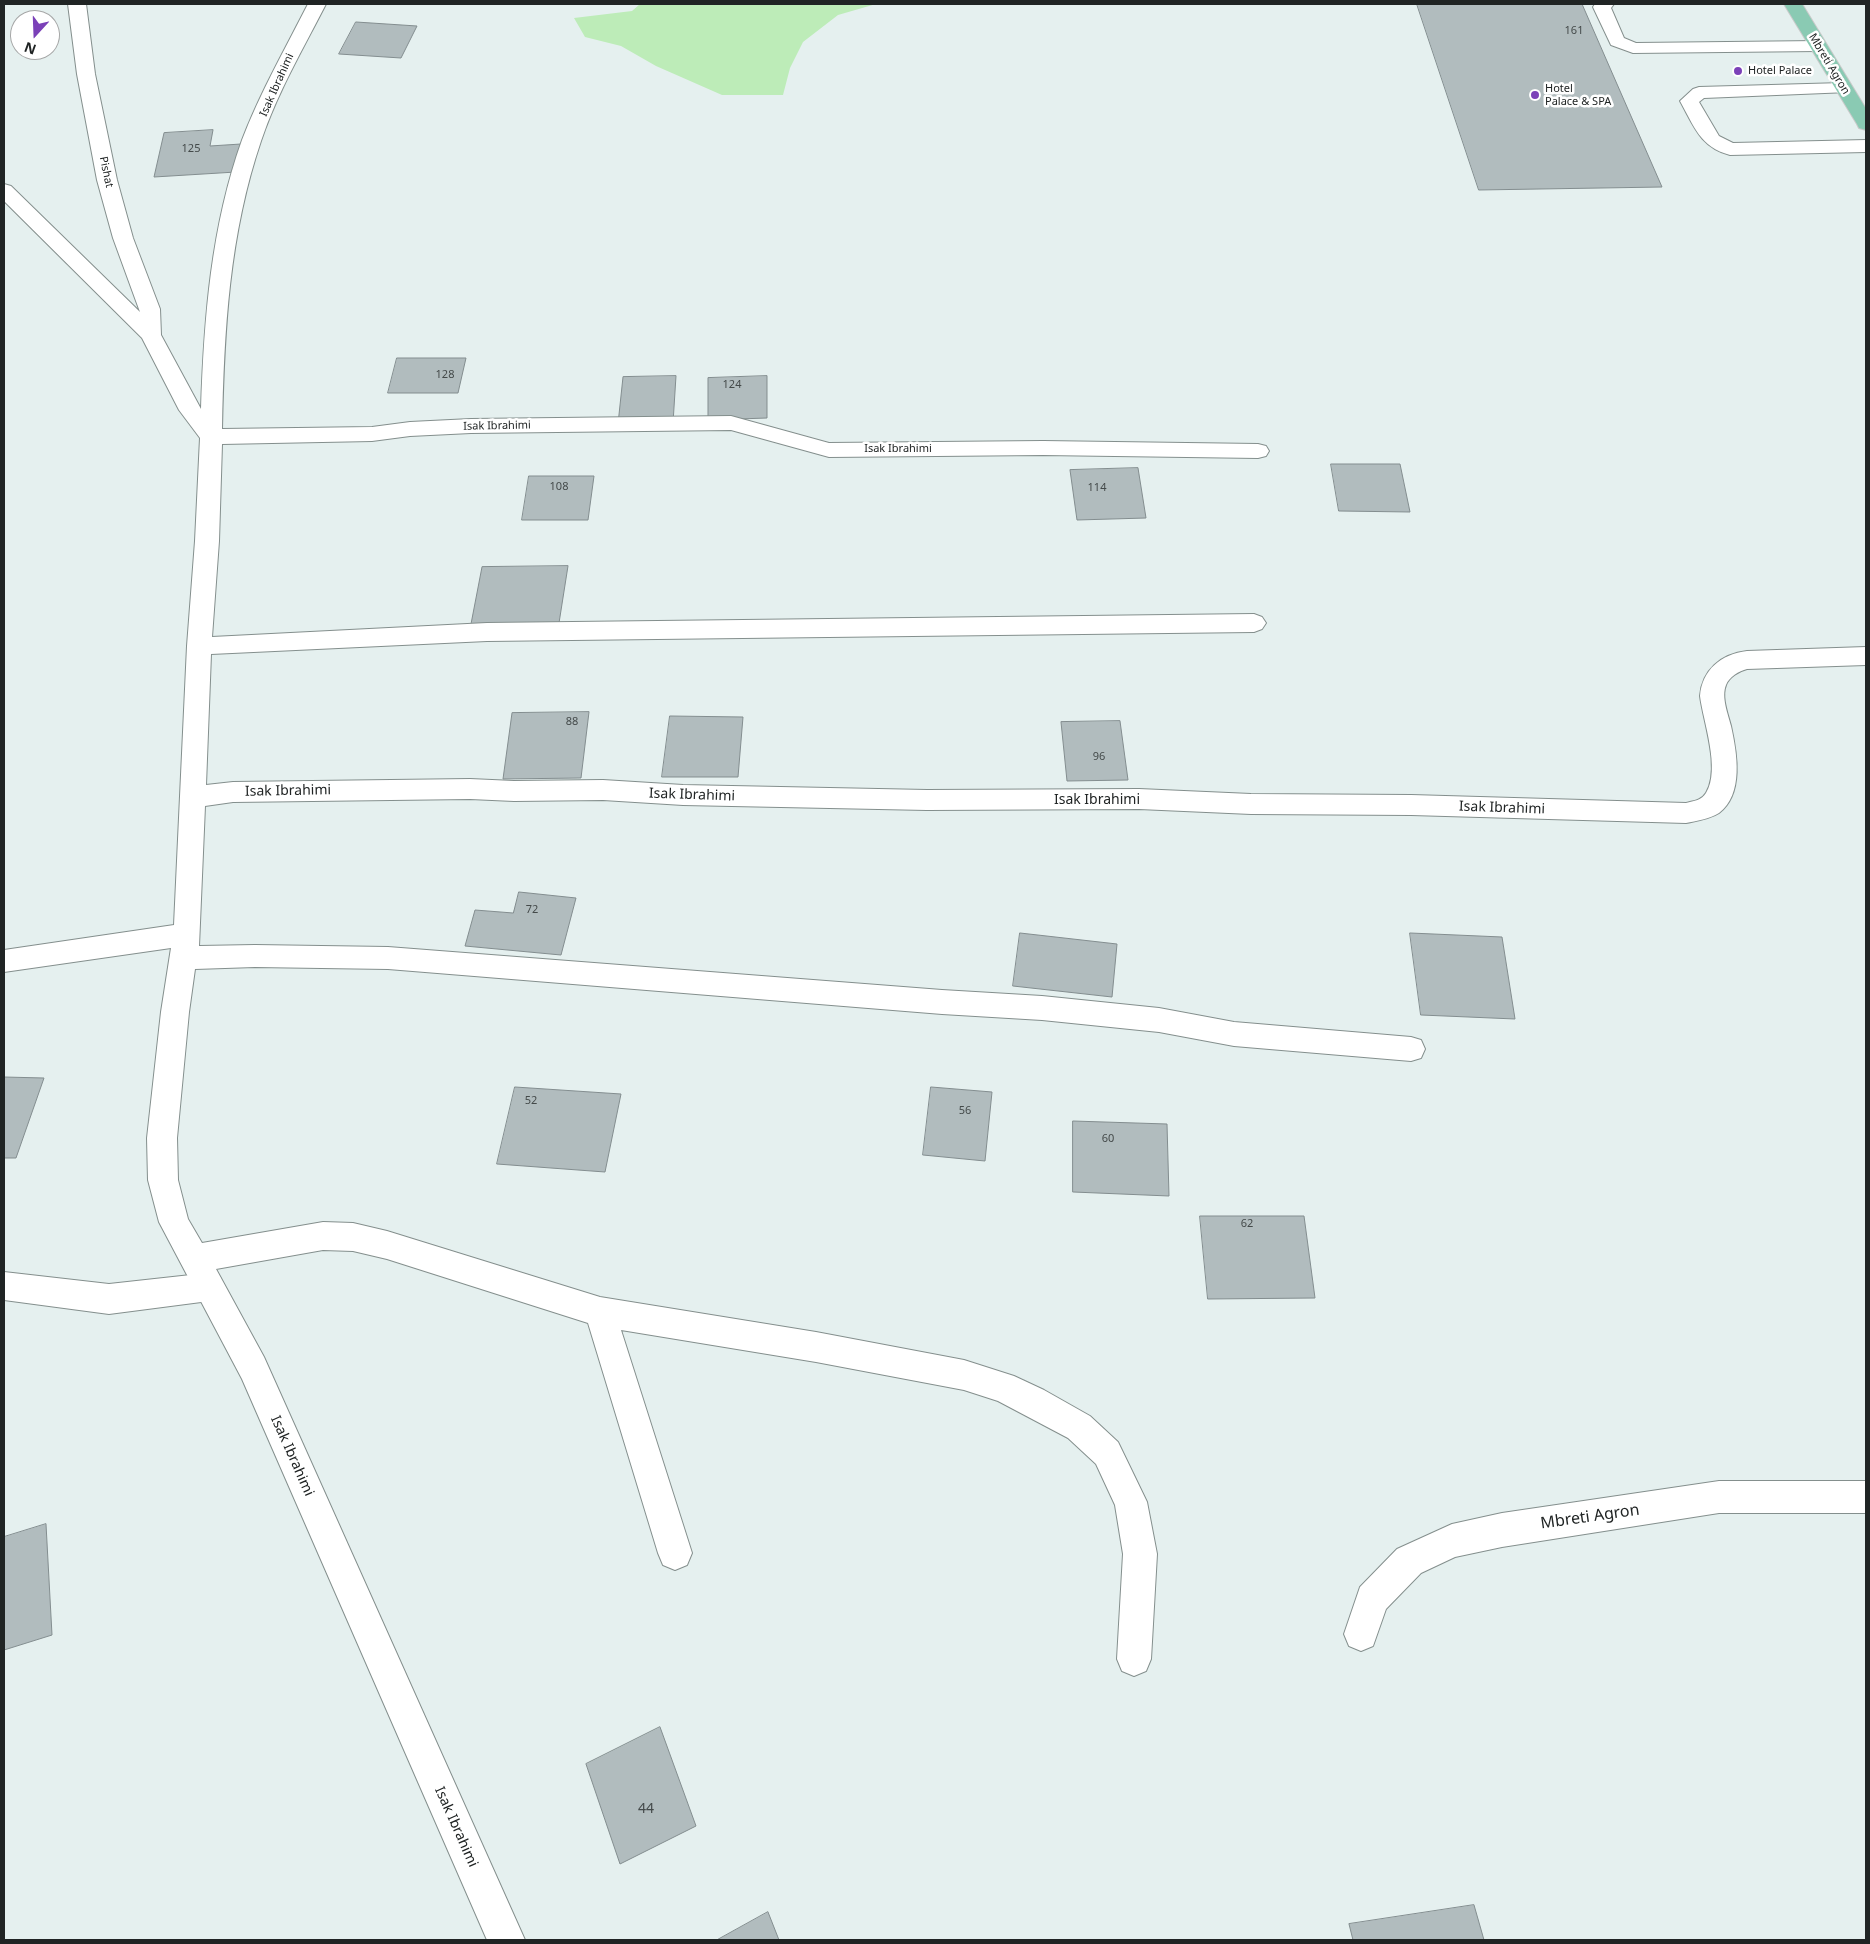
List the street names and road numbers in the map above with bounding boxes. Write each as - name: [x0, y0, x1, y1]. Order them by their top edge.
- street label: Mbreti Agron: [1806, 31, 1852, 97]
- street label: Isak Ibrahimi: [257, 51, 297, 119]
- street label: Pishat: [96, 155, 116, 189]
- street label: Isak Ibrahimi: [463, 419, 531, 433]
- street label: Isak Ibrahimi: [864, 442, 932, 456]
- street label: Isak Ibrahimi: [245, 782, 331, 800]
- street label: Isak Ibrahimi: [649, 785, 735, 805]
- street label: Isak Ibrahimi: [1054, 792, 1140, 808]
- street label: Isak Ibrahimi: [1459, 798, 1545, 818]
- street label: Isak Ibrahimi: [267, 1413, 317, 1499]
- street label: Mbreti Agron: [1539, 1501, 1641, 1533]
- street label: Isak Ibrahimi: [431, 1784, 481, 1870]

